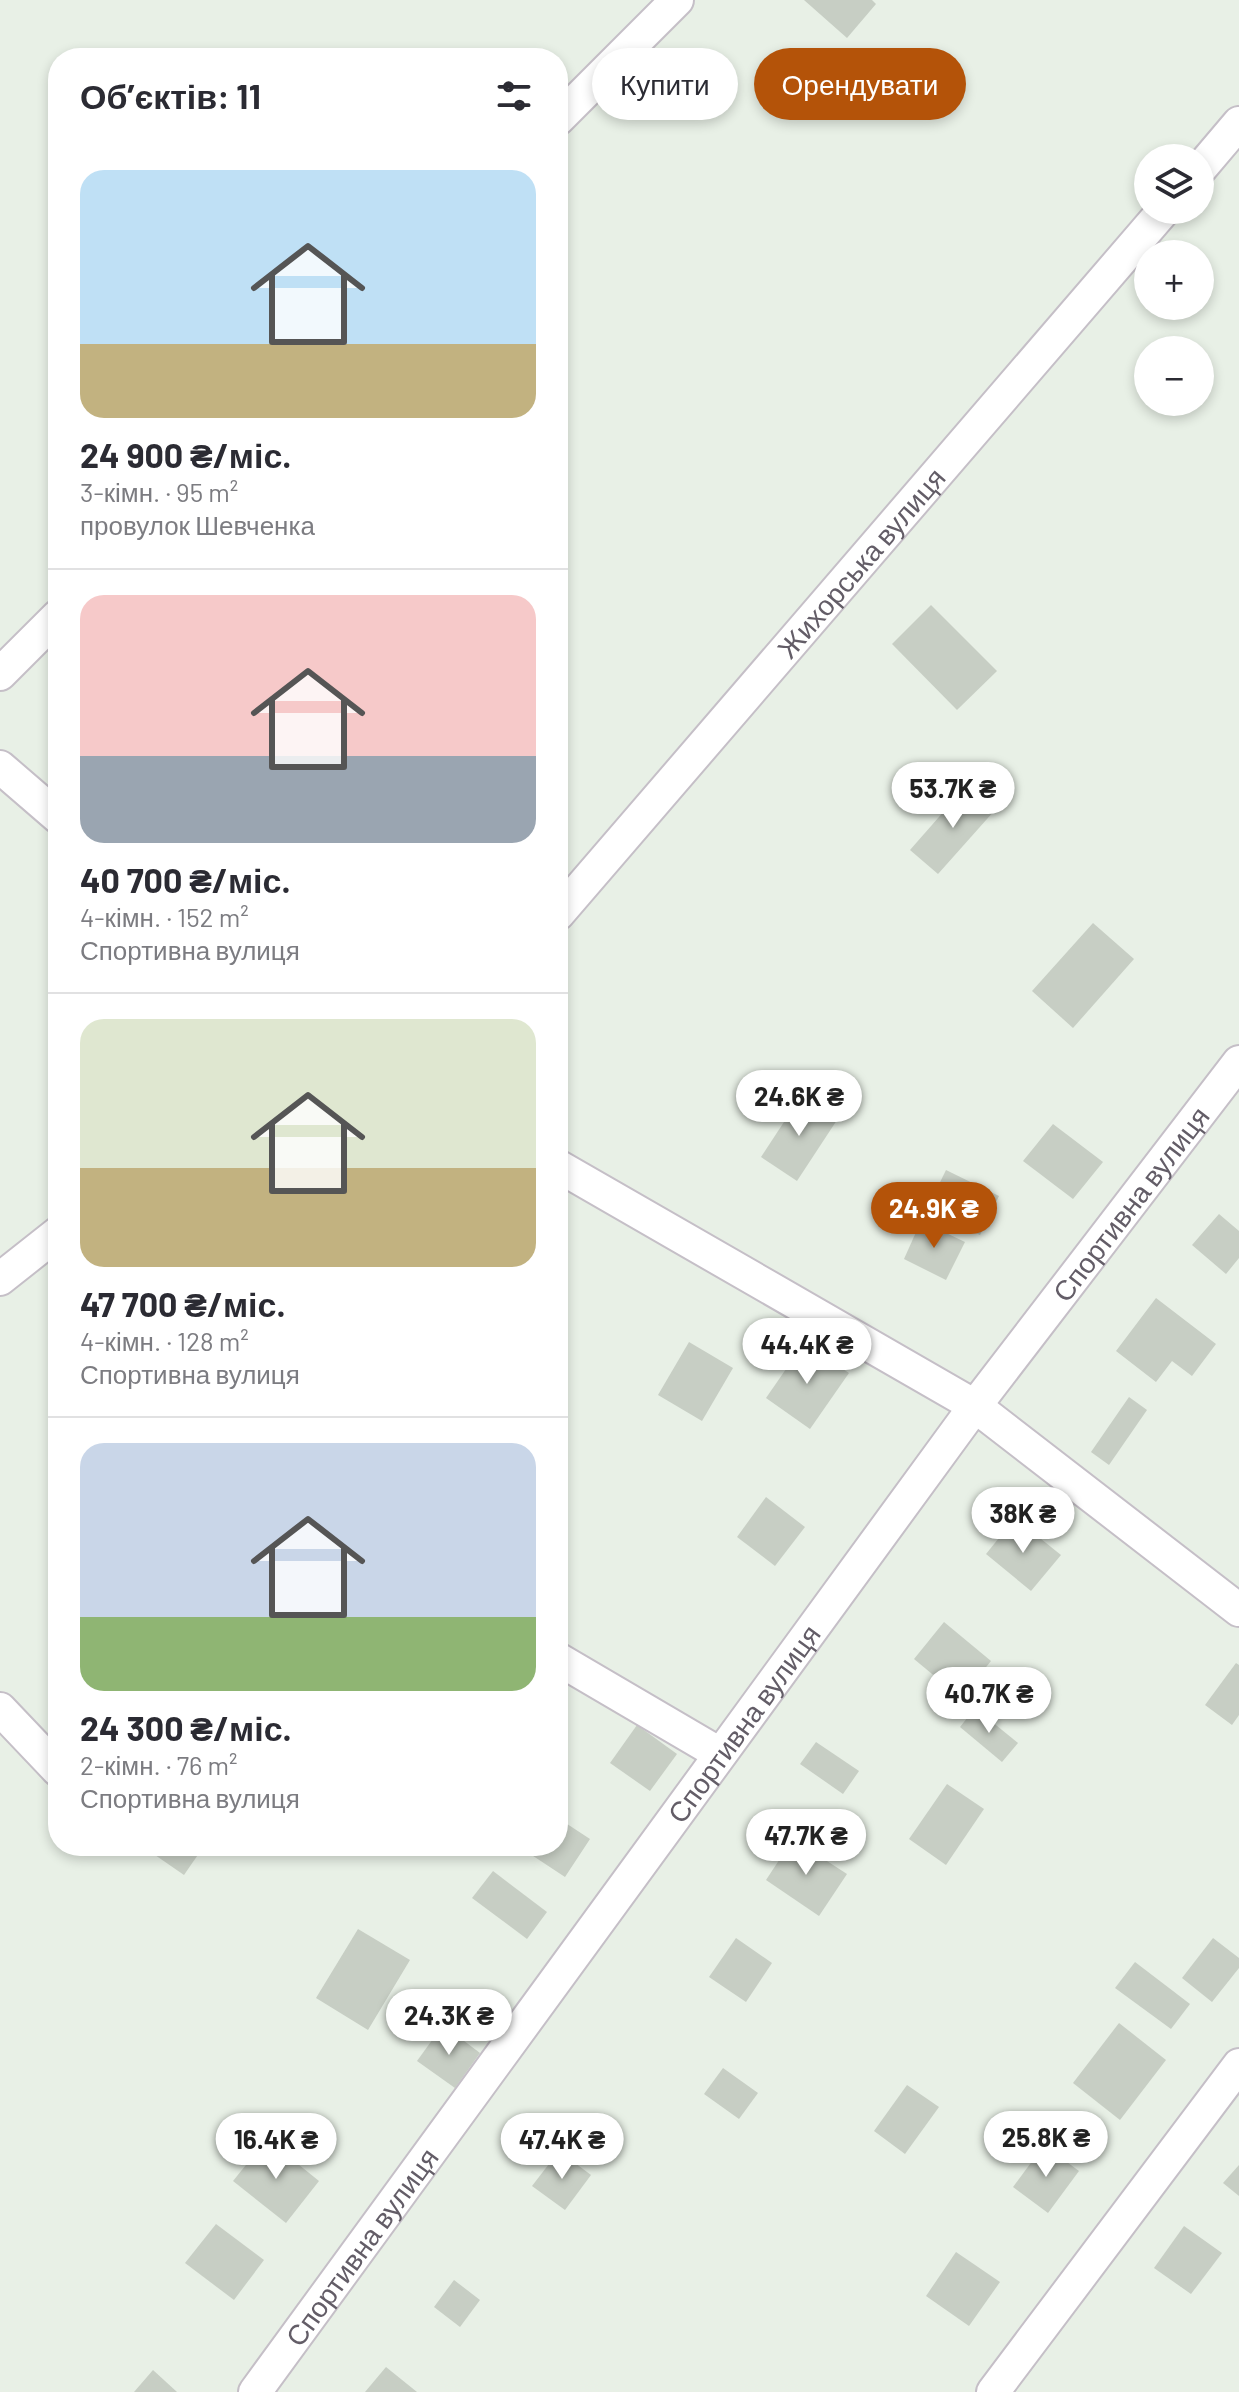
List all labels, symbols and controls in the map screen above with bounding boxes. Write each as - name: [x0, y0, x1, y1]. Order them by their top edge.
- chip: Купити: [592, 48, 738, 120]
- chip: Орендувати: [754, 48, 966, 120]
- icon: filters: [492, 74, 536, 118]
- text: Об’єктів: 11: [80, 75, 261, 116]
- map controls: [1134, 144, 1214, 416]
- button: layers: [1134, 144, 1214, 224]
- icon: home: [236, 222, 380, 366]
- button: +: [1134, 240, 1214, 320]
- button: −: [1134, 336, 1214, 416]
- text: 24 900 ₴/міс.: [80, 434, 291, 475]
- street label: Жихорська вулиця: [770, 460, 952, 664]
- text: 3-кімн. · 95 m²: [80, 476, 238, 507]
- text: провулок Шевченка: [80, 509, 315, 540]
- icon: home: [236, 647, 380, 791]
- pin: 53.7K ₴: [879, 762, 1027, 830]
- text: 53.7K ₴: [910, 772, 996, 803]
- text: 40 700 ₴/міс.: [80, 859, 291, 900]
- text: 4-кімн. · 152 m²: [80, 901, 249, 932]
- text: Спортивна вулиця: [80, 934, 300, 965]
- pin: 24.6K ₴: [725, 1070, 873, 1138]
- icon: home: [236, 1071, 380, 1215]
- text: 24.6K ₴: [754, 1080, 844, 1111]
- street label: Спортивна вулиця: [1045, 1099, 1216, 1308]
- pin: 24.9K ₴: [860, 1182, 1008, 1250]
- text: 24.9K ₴: [889, 1192, 979, 1223]
- text: 47 700 ₴/міс.: [80, 1283, 286, 1324]
- pin: 44.4K ₴: [733, 1318, 881, 1386]
- text: 4-кімн. · 128 m²: [80, 1325, 249, 1356]
- text: 44.4K ₴: [760, 1328, 854, 1359]
- text: Спортивна вулиця: [80, 1358, 300, 1389]
- pin: 38K ₴: [967, 1487, 1079, 1555]
- icon: home: [236, 1495, 380, 1639]
- text: 38K ₴: [990, 1497, 1056, 1528]
- street label: Спортивна вулиця: [660, 1618, 827, 1829]
- pin: 40.7K ₴: [915, 1667, 1063, 1735]
- text: 40.7K ₴: [944, 1677, 1034, 1708]
- text: 24 300 ₴/міс.: [80, 1707, 292, 1748]
- text: 2-кімн. · 76 m²: [80, 1749, 238, 1780]
- text: Спортивна вулиця: [80, 1782, 300, 1813]
- pin: 47.7K ₴: [732, 1809, 880, 1877]
- text: 47.7K ₴: [764, 1819, 848, 1850]
- pin: 24.3K ₴: [375, 1989, 523, 2057]
- text: 24.3K ₴: [404, 1999, 494, 2030]
- pin: 25.8K ₴: [972, 2111, 1120, 2179]
- pin: 16.4K ₴: [202, 2113, 350, 2181]
- pin: 47.4K ₴: [488, 2113, 636, 2181]
- text: 25.8K ₴: [1002, 2121, 1090, 2152]
- text: 16.4K ₴: [234, 2123, 318, 2154]
- text: 47.4K ₴: [519, 2123, 605, 2154]
- street label: Спортивна вулиця: [278, 2141, 445, 2352]

